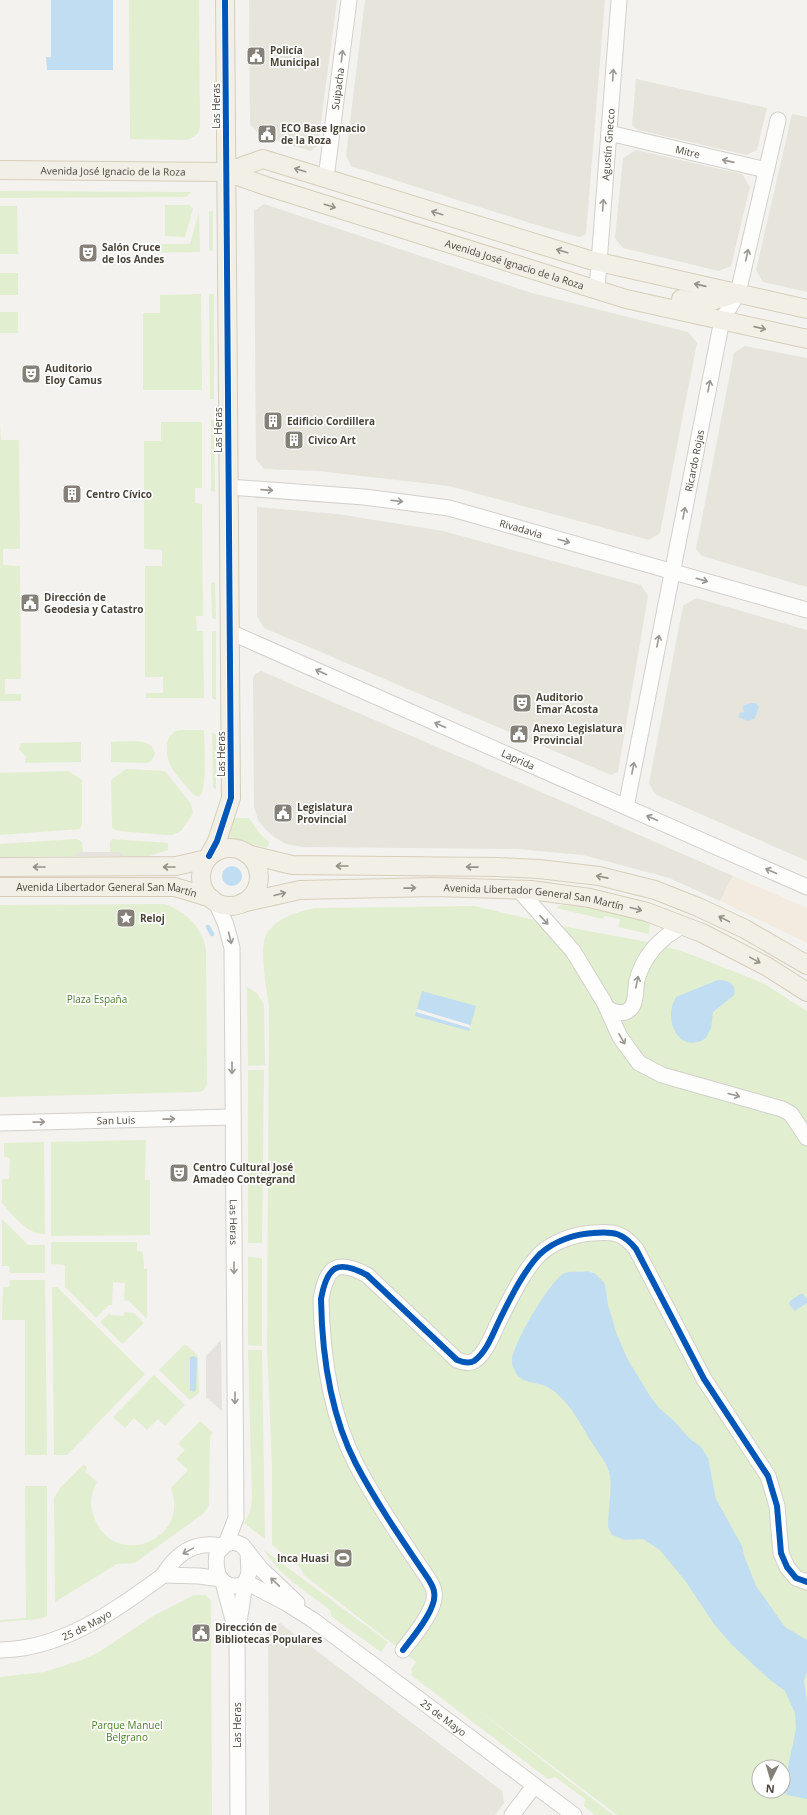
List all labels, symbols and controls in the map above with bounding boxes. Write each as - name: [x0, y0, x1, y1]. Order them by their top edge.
- place label: Policía Municipal: [270, 43, 319, 69]
- public building icon: Policía Municipal: [245, 45, 267, 67]
- one-way arrow: [338, 50, 346, 63]
- street label: Suipacha: [328, 67, 347, 111]
- one-way arrow: [610, 69, 617, 82]
- street label: Las Heras: [209, 83, 223, 129]
- street label: Agustín Gnecco: [598, 108, 618, 181]
- place label: ECO Base Ignacio de la Roza: [281, 121, 366, 147]
- public building icon: ECO Base Ignacio de la Roza: [256, 123, 278, 145]
- street label: Mitre: [674, 142, 702, 161]
- one-way arrow: [722, 157, 735, 165]
- street label: Avenida José Ignacio de la Roza: [40, 163, 186, 179]
- one-way arrow: [294, 166, 307, 173]
- one-way arrow: [600, 199, 607, 212]
- one-way arrow: [323, 203, 336, 210]
- one-way arrow: [432, 208, 444, 216]
- street label: Avenida José Ignacio de la Roza: [443, 236, 586, 292]
- place label: Salón Cruce de los Andes: [102, 240, 164, 266]
- theatre icon: Salón Cruce de los Andes: [77, 242, 99, 264]
- one-way arrow: [555, 247, 568, 254]
- one-way arrow: [744, 249, 752, 262]
- one-way arrow: [694, 280, 707, 288]
- one-way arrow: [753, 325, 766, 333]
- place label: Auditorio Eloy Camus: [45, 361, 102, 387]
- theatre icon: Auditorio Eloy Camus: [20, 363, 42, 385]
- one-way arrow: [705, 380, 713, 393]
- street label: Las Heras: [211, 407, 225, 453]
- building icon: Edificio Cordillera: [262, 410, 284, 432]
- place label: Edificio Cordillera: [287, 414, 375, 428]
- street label: Ricardo Rojas: [681, 428, 707, 493]
- building icon: Civico Art: [283, 429, 305, 451]
- place label: Civico Art: [308, 433, 357, 447]
- building icon: Centro Cívico: [61, 483, 83, 505]
- one-way arrow: [260, 486, 273, 493]
- place label: Centro Cívico: [86, 487, 152, 501]
- one-way arrow: [390, 498, 403, 505]
- one-way arrow: [680, 507, 688, 520]
- street label: Rivadavia: [498, 516, 544, 541]
- one-way arrow: [557, 537, 570, 545]
- one-way arrow: [696, 577, 709, 584]
- place label: Dirección de Geodesia y Catastro: [44, 590, 143, 616]
- public building icon: Dirección de Geodesia y Catastro: [19, 592, 41, 614]
- one-way arrow: [655, 635, 663, 648]
- one-way arrow: [316, 668, 328, 675]
- place label: Auditorio Emar Acosta: [536, 690, 598, 716]
- theatre icon: Auditorio Emar Acosta: [511, 692, 533, 714]
- one-way arrow: [434, 721, 446, 728]
- place label: Anexo Legislatura Provincial: [533, 721, 623, 747]
- public building icon: Anexo Legislatura Provincial: [508, 723, 530, 745]
- street label: Las Heras: [214, 731, 228, 777]
- street label: Laprida: [499, 746, 537, 773]
- one-way arrow: [630, 762, 638, 775]
- place label: Legislatura Provincial: [297, 800, 353, 826]
- public building icon: Legislatura Provincial: [272, 802, 294, 824]
- one-way arrow: [647, 814, 659, 822]
- one-way arrow: [336, 862, 349, 870]
- one-way arrow: [33, 863, 46, 871]
- one-way arrow: [163, 863, 176, 870]
- one-way arrow: [466, 863, 479, 870]
- one-way arrow: [766, 867, 778, 874]
- one-way arrow: [595, 873, 608, 881]
- street label: Avenida Libertador General San Martín: [16, 880, 199, 900]
- street label: Avenida Libertador General San Martín: [443, 880, 625, 913]
- one-way arrow: [403, 884, 416, 892]
- one-way arrow: [273, 890, 286, 898]
- one-way arrow: [629, 906, 642, 913]
- place icon: Reloj: [115, 907, 137, 929]
- place label: Reloj: [140, 911, 165, 925]
- one-way arrow: [539, 915, 549, 925]
- one-way arrow: [719, 915, 731, 922]
- one-way arrow: [226, 931, 234, 944]
- one-way arrow: [749, 957, 761, 964]
- one-way arrow: [633, 976, 641, 989]
- park label: Plaza España: [67, 992, 127, 1006]
- one-way arrow: [619, 1033, 627, 1045]
- one-way arrow: [229, 1061, 236, 1074]
- one-way arrow: [727, 1092, 740, 1099]
- street label: San Luis: [97, 1113, 136, 1128]
- one-way arrow: [162, 1115, 175, 1123]
- one-way arrow: [32, 1118, 45, 1126]
- place label: Centro Cultural José Amadeo Contegrand: [193, 1160, 295, 1186]
- theatre icon: Centro Cultural José Amadeo Contegrand: [168, 1162, 190, 1184]
- street label: Las Heras: [227, 1199, 241, 1245]
- one-way arrow: [230, 1261, 238, 1274]
- one-way arrow: [231, 1391, 239, 1404]
- one-way arrow: [182, 1547, 194, 1555]
- sports icon: Inca Huasi: [332, 1547, 354, 1569]
- place label: Inca Huasi: [277, 1551, 329, 1565]
- one-way arrow: [270, 1577, 280, 1587]
- street label: 25 de Mayo: [60, 1606, 114, 1643]
- place label: Dirección de Bibliotecas Populares: [215, 1620, 322, 1646]
- public building icon: Dirección de Bibliotecas Populares: [190, 1622, 212, 1644]
- street label: 25 de Mayo: [418, 1696, 469, 1739]
- street label: Las Heras: [230, 1702, 244, 1748]
- park label: Parque Manuel Belgrano: [91, 1718, 163, 1744]
- north arrow: [751, 1759, 791, 1799]
- text: N: [765, 1782, 775, 1797]

